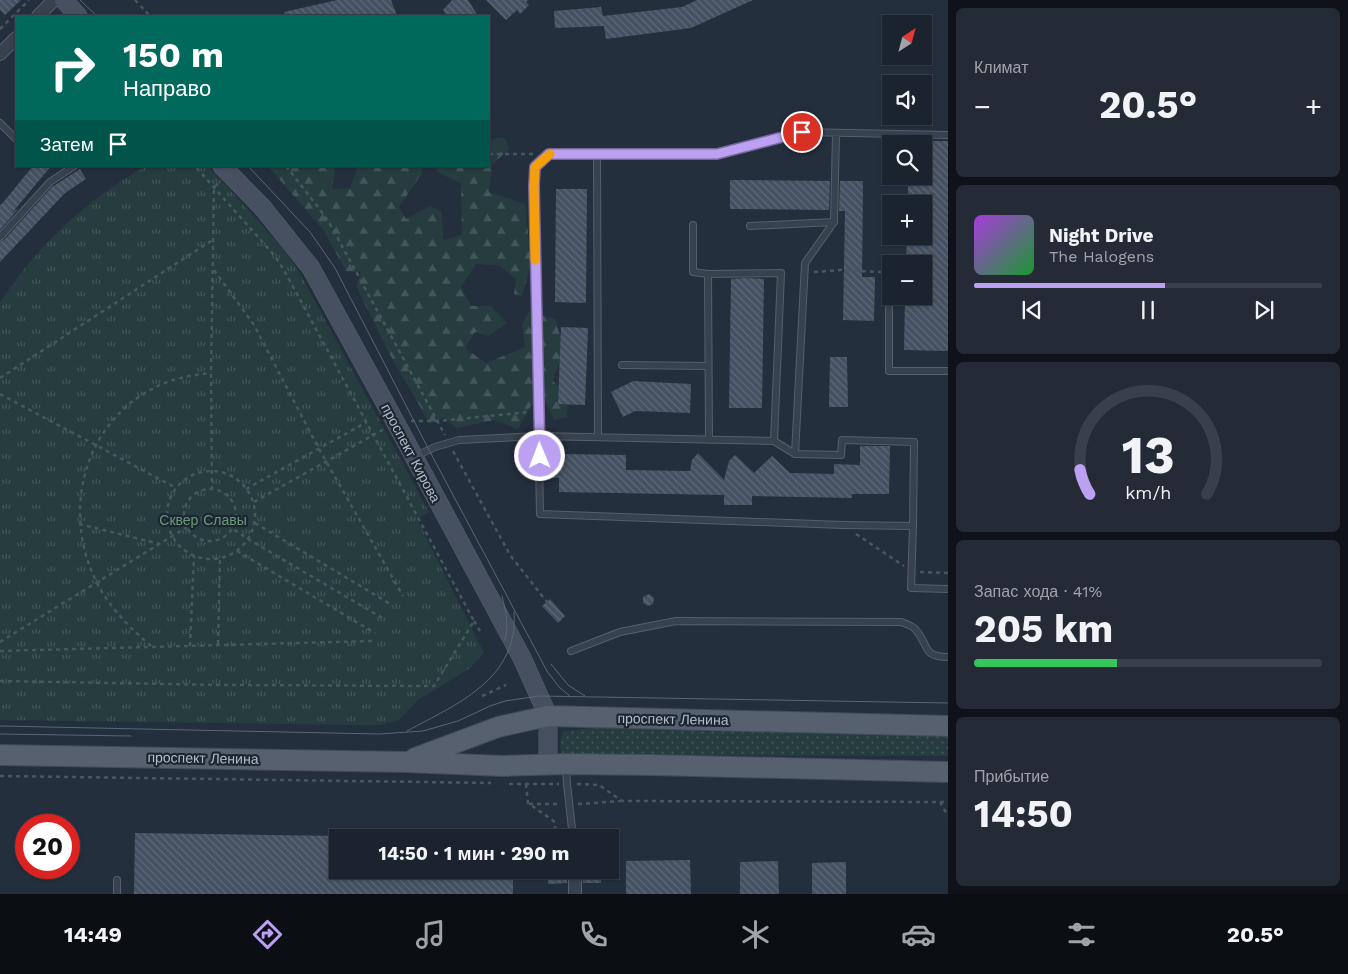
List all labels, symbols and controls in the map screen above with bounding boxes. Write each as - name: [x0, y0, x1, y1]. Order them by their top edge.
- north arrow: [882, 15, 932, 65]
- map controls: [882, 15, 932, 305]
- text: 150 m: [123, 34, 224, 76]
- icon: right: [40, 35, 105, 100]
- text: Климат: [974, 58, 1028, 77]
- button: sound: [882, 75, 932, 125]
- text: Направо: [123, 76, 211, 101]
- text: 20.5°: [1099, 83, 1197, 127]
- text: −: [974, 90, 991, 123]
- text: +: [1305, 90, 1322, 123]
- pin: [781, 111, 823, 153]
- icon: arrive: [788, 118, 816, 146]
- icon: arrive: [104, 130, 132, 158]
- text: Затем: [40, 133, 94, 156]
- button: search: [882, 135, 932, 185]
- button: +: [882, 195, 932, 245]
- text: Night Drive: [1049, 224, 1154, 247]
- text: The Halogens: [1049, 247, 1154, 266]
- button: −: [882, 255, 932, 305]
- icon: previous: [1018, 296, 1046, 324]
- icon: pause: [1134, 296, 1162, 324]
- icon: next: [1250, 296, 1278, 324]
- street label: проспект Кирова: [378, 401, 444, 505]
- text: 13: [1121, 425, 1175, 486]
- position arrow: [513, 429, 565, 481]
- text: km/h: [1125, 482, 1171, 503]
- park label: Сквер Славы: [159, 512, 247, 528]
- text: Запас хода · 41%: [974, 582, 1102, 601]
- text: 205 km: [974, 607, 1113, 651]
- street label: проспект Ленина: [617, 710, 729, 728]
- street label: проспект Ленина: [147, 749, 259, 767]
- text: Прибытие: [974, 767, 1049, 786]
- text: 14:50: [974, 792, 1073, 836]
- speed limit sign: 20: [15, 814, 80, 879]
- text: 14:50 · 1 мин · 290 m: [379, 842, 569, 865]
- icon: directions: [250, 917, 285, 952]
- icon: music: [413, 917, 448, 952]
- icon: phone: [576, 917, 611, 952]
- icon: climate: [738, 917, 773, 952]
- icon: car: [901, 917, 936, 952]
- icon: filters: [1064, 917, 1099, 952]
- text: 14:49: [64, 922, 122, 947]
- text: 20.5°: [1227, 922, 1284, 947]

